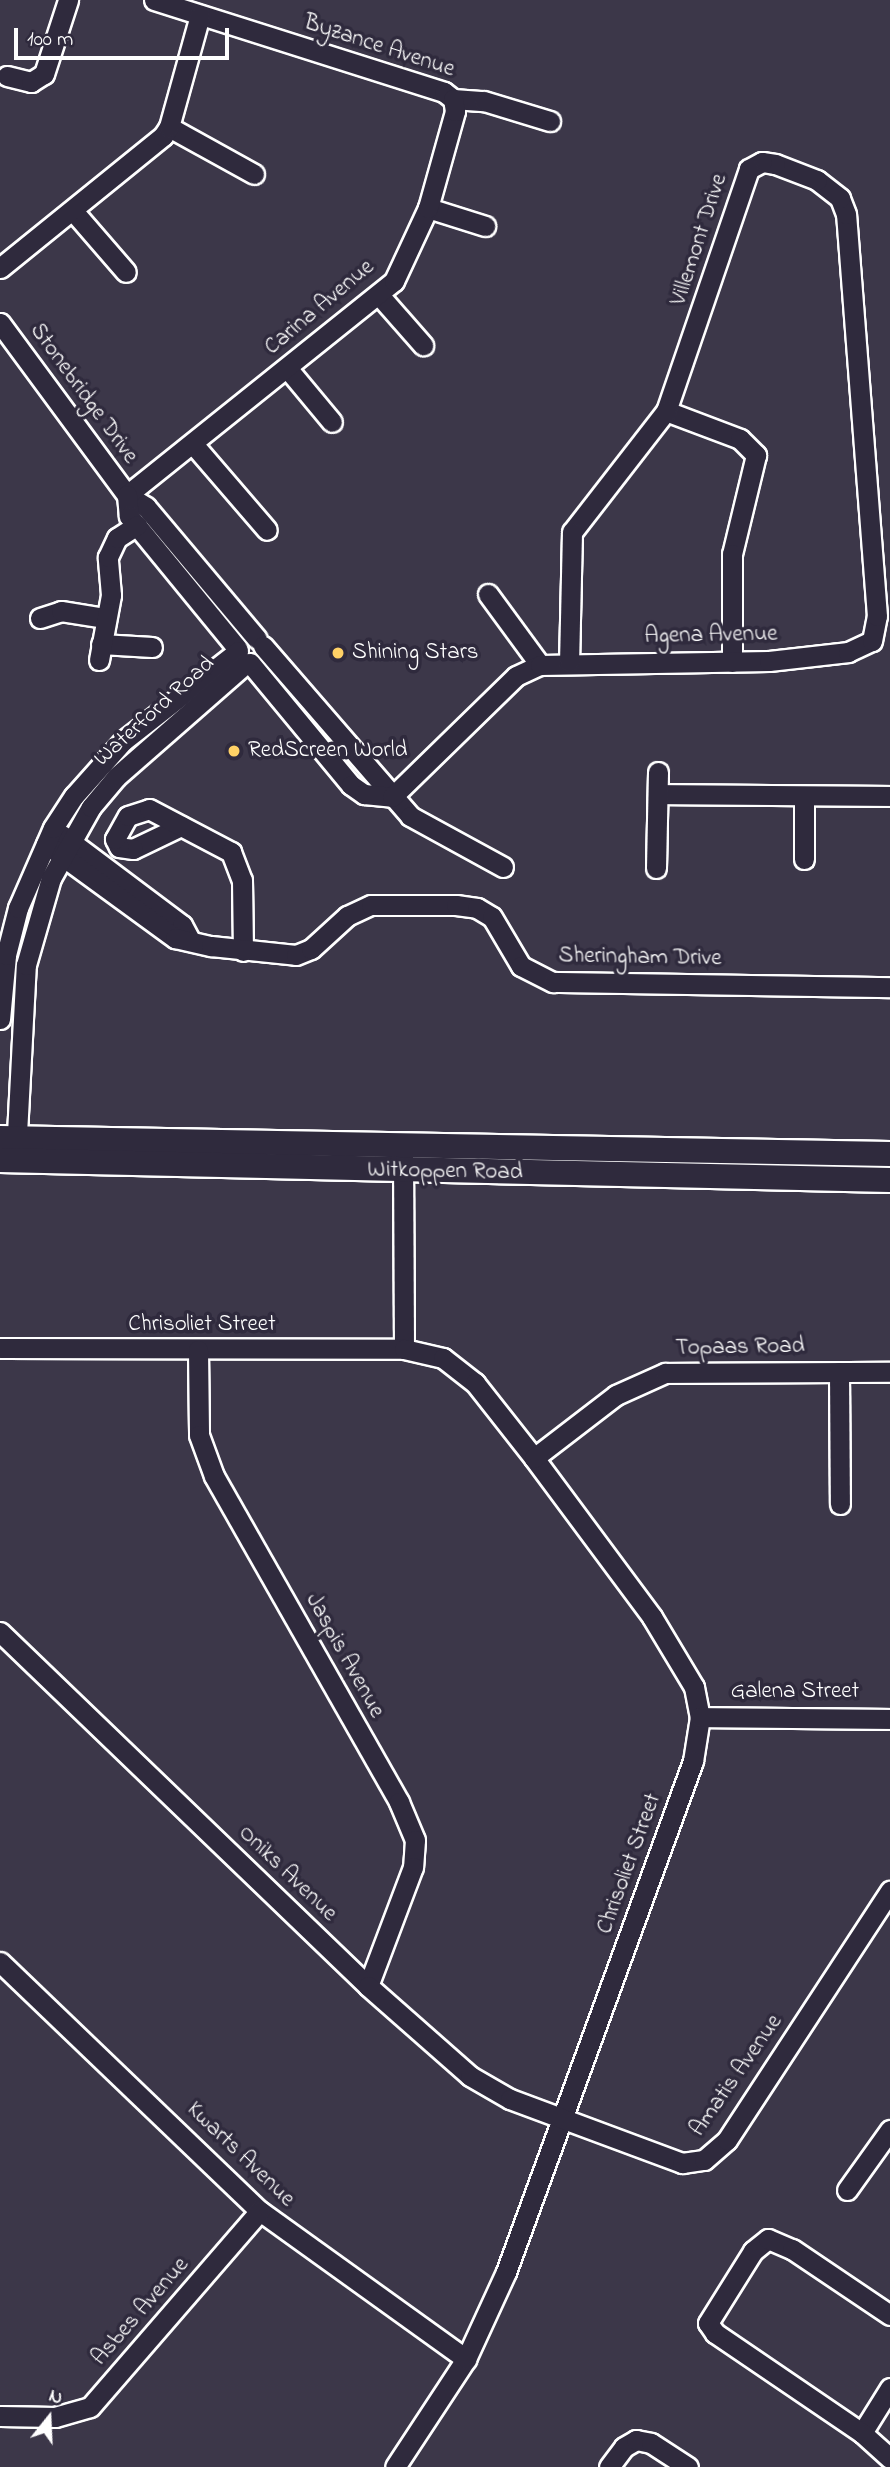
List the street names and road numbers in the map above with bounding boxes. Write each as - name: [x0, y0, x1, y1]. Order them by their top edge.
- street label: Byzance Avenue: [300, 10, 458, 84]
- street label: Villemont Drive: [666, 171, 734, 309]
- street label: Carina Avenue: [260, 254, 380, 362]
- street label: Stonebridge Drive: [23, 318, 143, 470]
- street label: Agena Avenue: [644, 621, 778, 651]
- street label: Waterford Road: [89, 651, 221, 773]
- street label: Sheringham Drive: [558, 943, 722, 973]
- street label: Witkoppen Road: [367, 1157, 523, 1187]
- street label: Chrisoliet Street: [128, 1311, 276, 1339]
- street label: Topaas Road: [675, 1333, 805, 1363]
- street label: Jaspis Avenue: [298, 1589, 390, 1723]
- street label: Galena Street: [731, 1678, 859, 1706]
- street label: Chrisoliet Street: [592, 1790, 668, 1938]
- street label: Oniks Avenue: [232, 1820, 342, 1928]
- street label: Amatis Avenue: [685, 2010, 789, 2142]
- street label: Kwarts Avenue: [180, 2097, 300, 2213]
- street label: Asbes Avenue: [86, 2252, 196, 2372]

